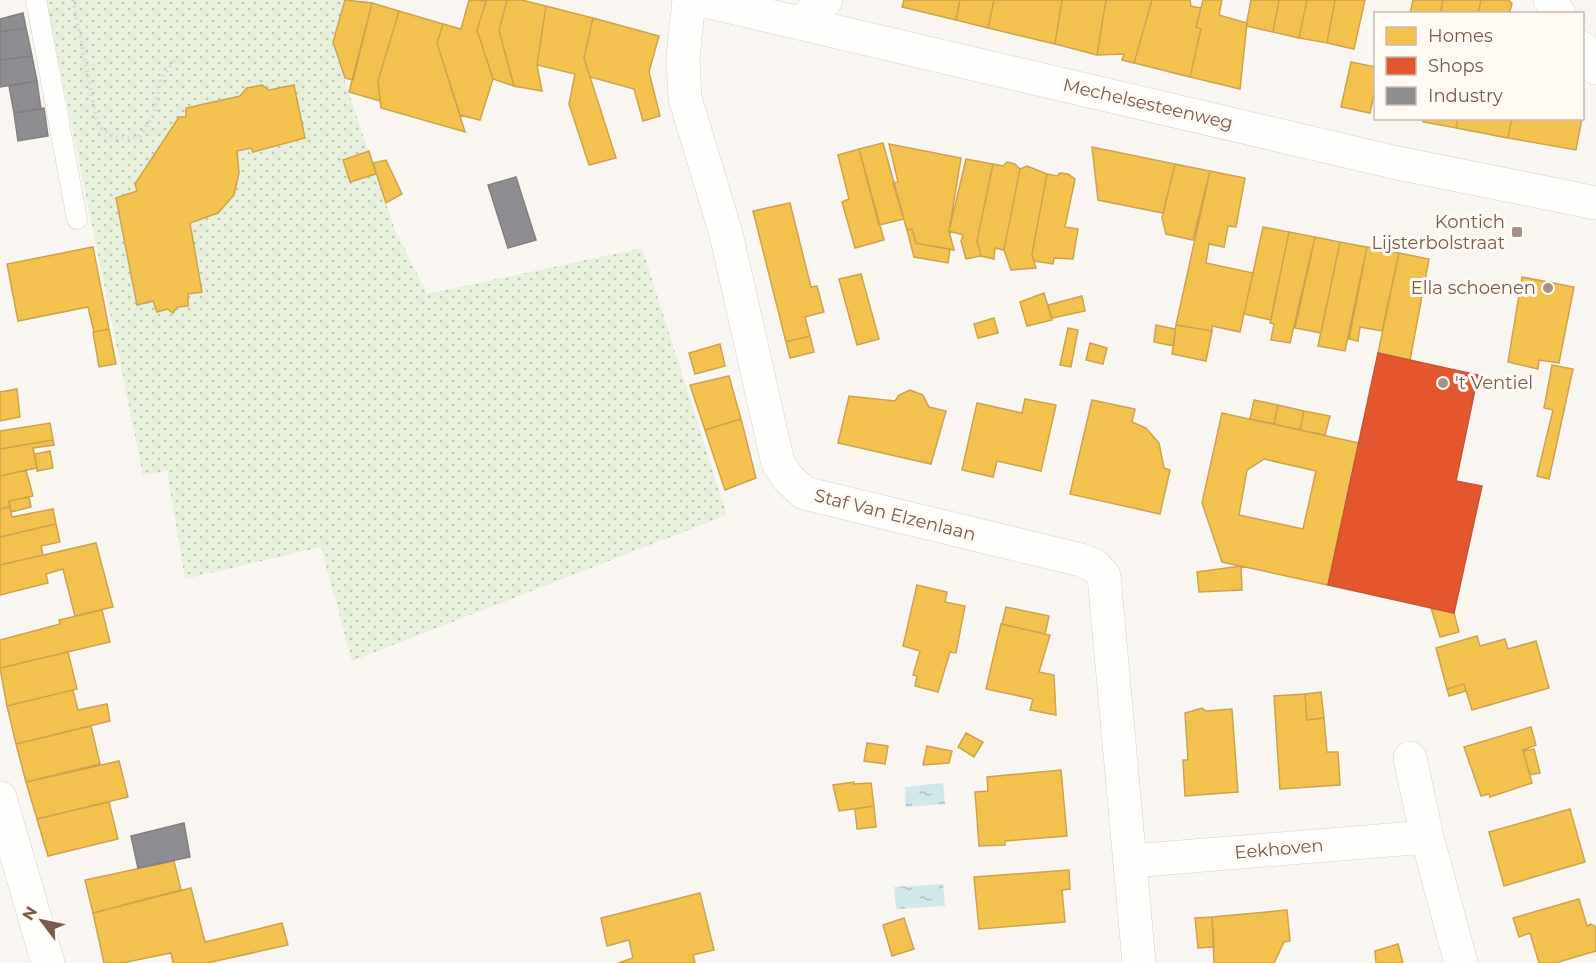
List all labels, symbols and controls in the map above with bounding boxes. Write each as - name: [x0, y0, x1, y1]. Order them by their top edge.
- legend: [1374, 12, 1584, 120]
- text: Homes: [1428, 25, 1493, 47]
- text: Shops: [1428, 55, 1484, 77]
- street label: Mechelsesteenweg: [1061, 74, 1235, 134]
- text: Industry: [1428, 85, 1503, 107]
- place label: Kontich Lijsterbolstraat: [1371, 211, 1505, 254]
- marker: Kontich Lijsterbolstraat: [1510, 225, 1524, 239]
- place label: Ella schoenen: [1411, 277, 1536, 299]
- marker: Ella schoenen: [1541, 281, 1555, 295]
- place label: 't Ventiel: [1455, 372, 1533, 394]
- marker: 't Ventiel: [1436, 376, 1450, 390]
- street label: Staf Van Elzenlaan: [812, 484, 978, 546]
- street label: Eekhoven: [1234, 834, 1324, 864]
- north arrow: [12, 891, 72, 951]
- text: N: [18, 903, 41, 924]

